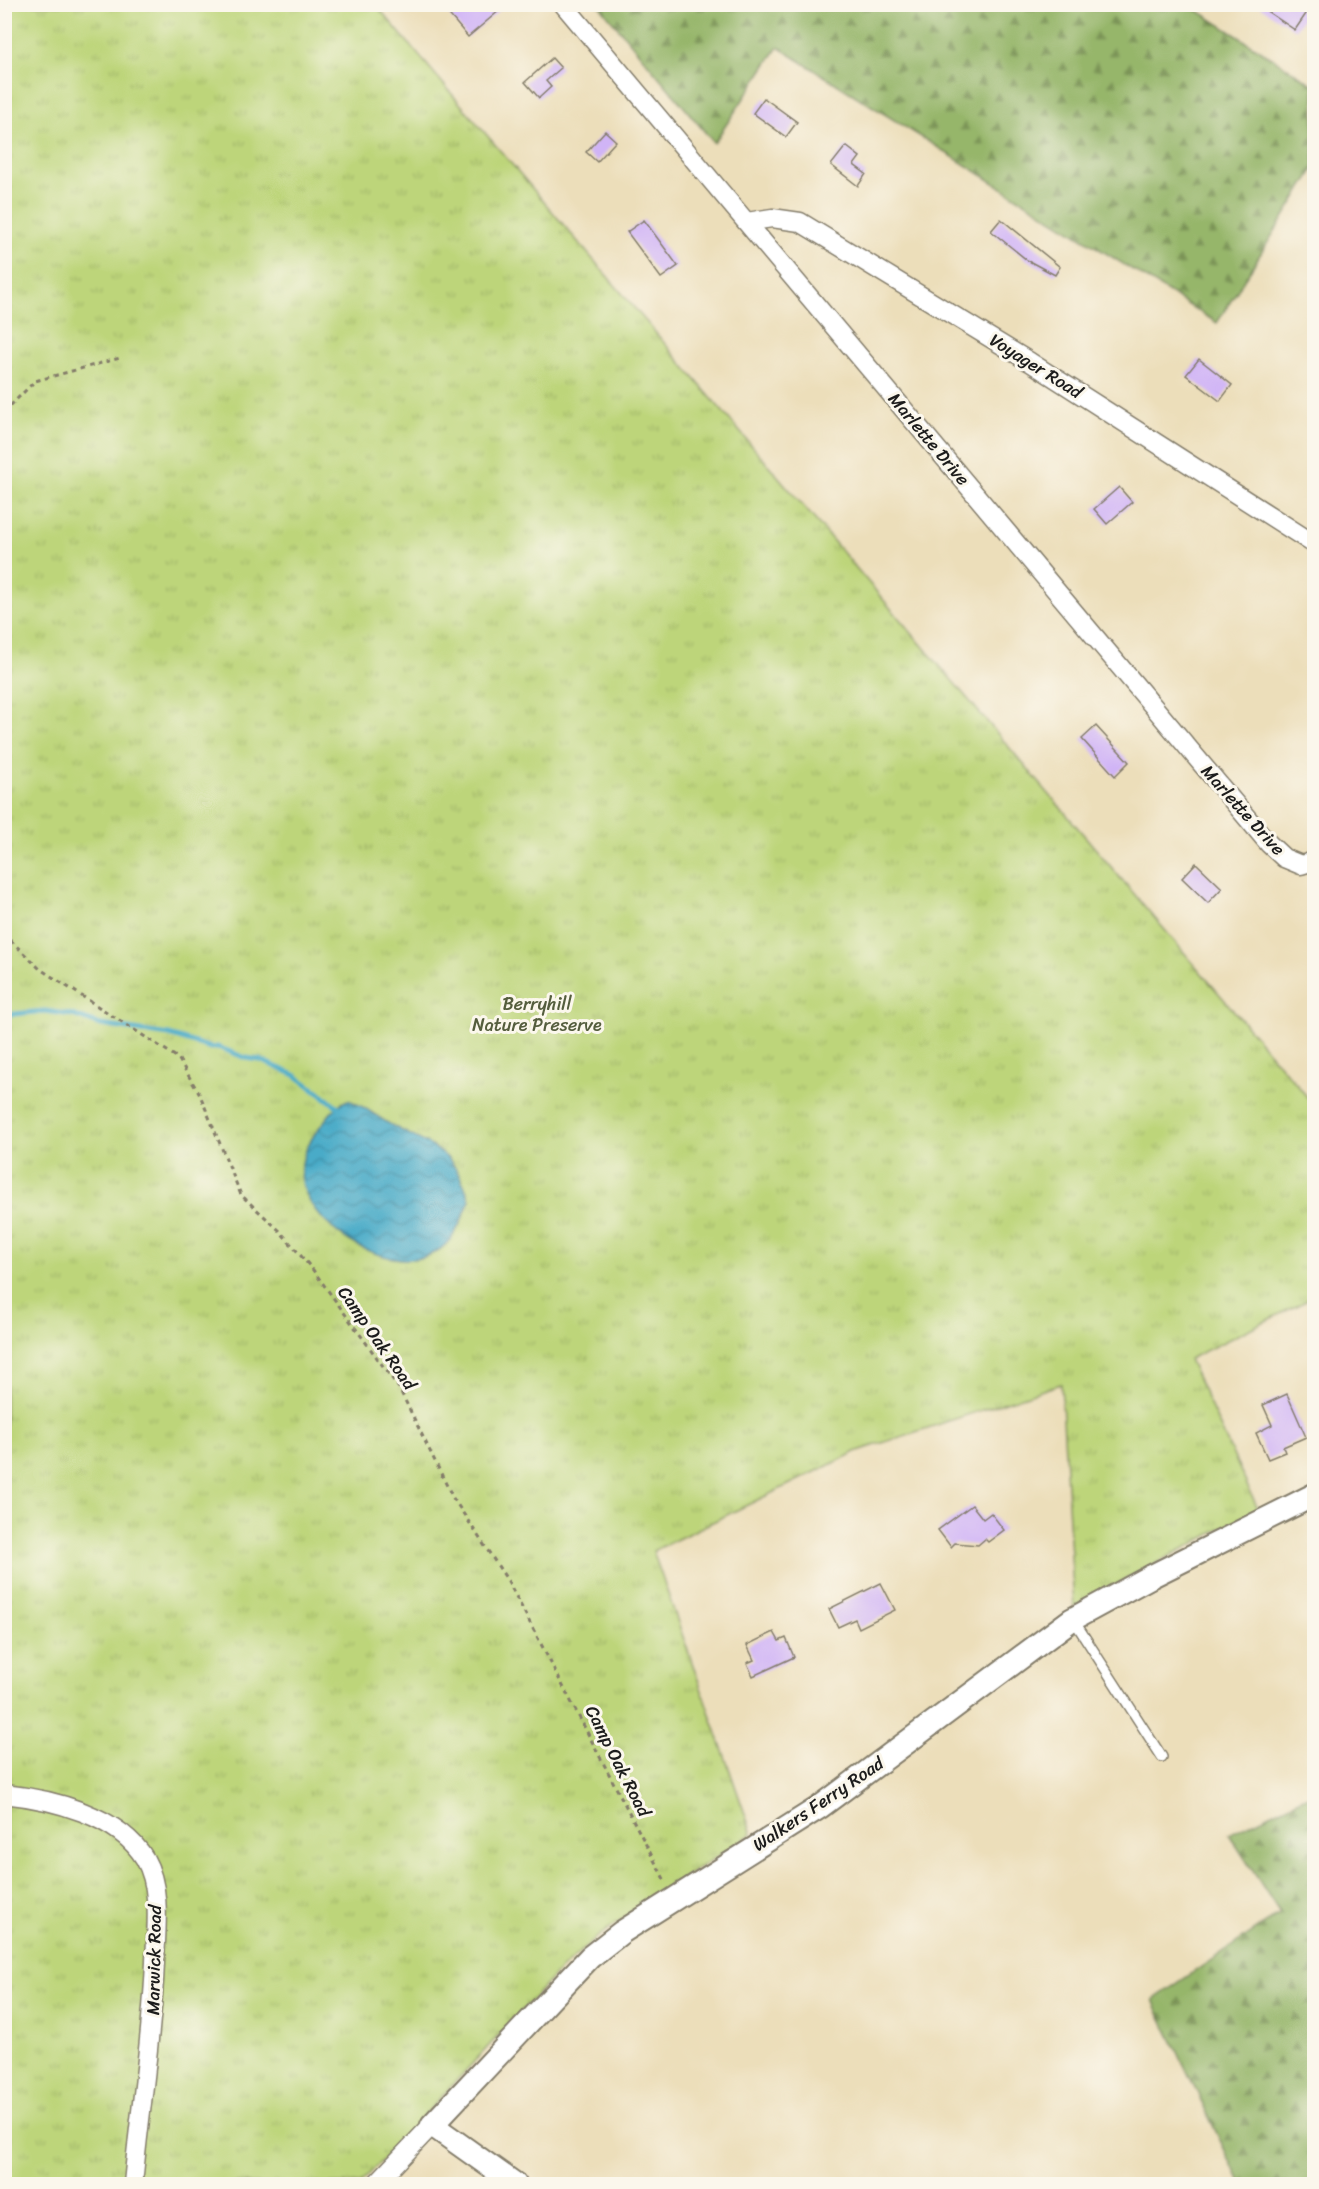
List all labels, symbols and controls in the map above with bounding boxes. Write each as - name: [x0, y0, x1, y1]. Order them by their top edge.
- street label: Voyager Road: [983, 325, 1090, 408]
- street label: Marlette Drive: [880, 385, 978, 493]
- street label: Marlette Drive: [1193, 757, 1293, 863]
- park label: Berryhill Nature Preserve: [472, 988, 602, 1041]
- street label: Camp Oak Road: [329, 1279, 426, 1398]
- street label: Camp Oak Road: [576, 1700, 661, 1824]
- street label: Walkers Ferry Road: [746, 1747, 892, 1860]
- street label: Marwick Road: [137, 1903, 171, 2015]

